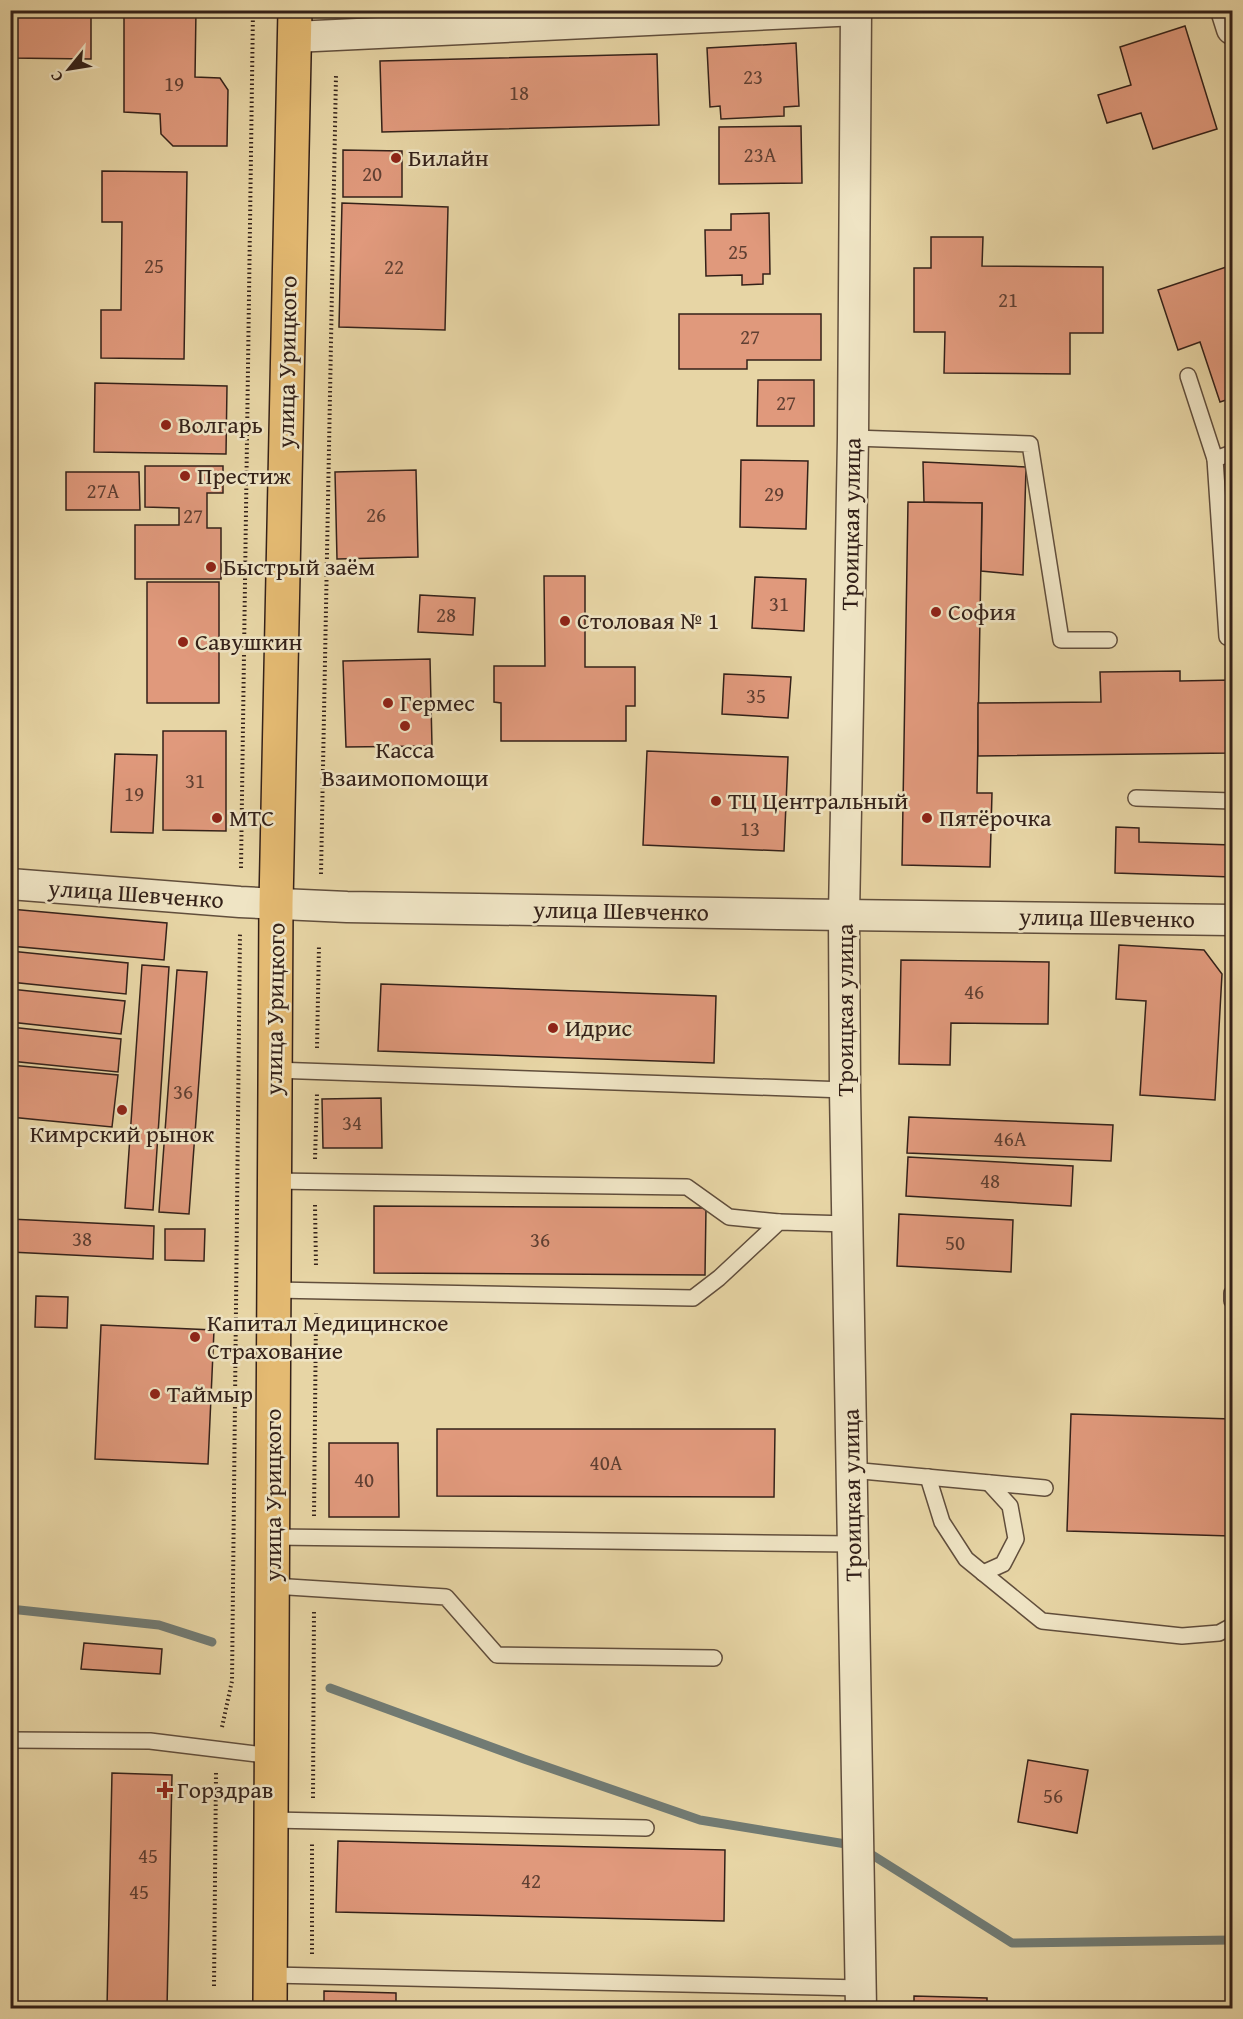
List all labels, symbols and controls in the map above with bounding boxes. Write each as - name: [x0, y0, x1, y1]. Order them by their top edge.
- north arrow: [39, 39, 99, 99]
- house number: 23: [743, 61, 763, 92]
- text: С: [43, 67, 69, 86]
- house number: 19: [164, 68, 184, 99]
- house number: 18: [509, 77, 529, 108]
- house number: 23А: [744, 139, 777, 170]
- place label: Билайн: [408, 140, 489, 175]
- marker: Билайн: [389, 151, 403, 165]
- house number: 20: [362, 158, 382, 189]
- house number: 25: [728, 236, 748, 267]
- house number: 25: [144, 250, 164, 281]
- house number: 22: [384, 251, 404, 282]
- street label: улица Урицкого: [267, 275, 306, 450]
- house number: 21: [998, 284, 1018, 315]
- house number: 27: [740, 321, 760, 352]
- house number: 27: [776, 387, 796, 418]
- place label: Волгарь: [178, 407, 263, 442]
- marker: Волгарь: [159, 418, 173, 432]
- street label: Троицкая улица: [831, 437, 870, 611]
- place label: Престиж: [197, 458, 291, 493]
- marker: Престиж: [178, 469, 192, 483]
- house number: 27А: [87, 475, 120, 506]
- house number: 29: [764, 478, 784, 509]
- house number: 26: [366, 499, 386, 530]
- house number: 27: [183, 500, 203, 531]
- place label: Быстрый заём: [223, 549, 375, 584]
- marker: Быстрый заём: [204, 560, 218, 574]
- house number: 31: [769, 588, 789, 619]
- place label: София: [948, 594, 1016, 629]
- house number: 28: [436, 599, 456, 630]
- place label: Столовая № 1: [577, 603, 719, 638]
- marker: София: [929, 605, 943, 619]
- marker: Столовая № 1: [558, 614, 572, 628]
- place label: Савушкин: [195, 624, 302, 659]
- marker: Савушкин: [176, 635, 190, 649]
- house number: 35: [746, 680, 766, 711]
- place label: Гермес: [400, 685, 475, 720]
- marker: Гермес: [381, 696, 395, 710]
- marker: Касса Взаимопомощи: [398, 719, 412, 733]
- place label: Касса Взаимопомощи: [321, 732, 489, 795]
- house number: 31: [185, 765, 205, 796]
- house number: 19: [124, 778, 144, 809]
- place label: ТЦ Центральный: [728, 783, 908, 818]
- marker: ТЦ Центральный: [709, 794, 723, 808]
- place label: МТС: [229, 800, 274, 835]
- place label: Пятёрочка: [939, 800, 1052, 835]
- marker: МТС: [210, 811, 224, 825]
- marker: Пятёрочка: [920, 811, 934, 825]
- house number: 13: [740, 813, 760, 844]
- street label: улица Шевченко: [46, 870, 225, 917]
- street label: улица Шевченко: [532, 891, 709, 930]
- street label: улица Шевченко: [1018, 898, 1195, 937]
- street label: улица Урицкого: [255, 922, 294, 1097]
- street label: Троицкая улица: [827, 923, 862, 1096]
- house number: 46: [964, 976, 984, 1007]
- place label: Идрис: [565, 1010, 632, 1045]
- marker: Идрис: [546, 1021, 560, 1035]
- house number: 36: [173, 1076, 193, 1107]
- marker: Кимрский рынок: [115, 1103, 129, 1117]
- house number: 34: [342, 1107, 362, 1138]
- place label: Кимрский рынок: [30, 1116, 215, 1151]
- house number: 46А: [994, 1123, 1027, 1154]
- house number: 48: [980, 1165, 1000, 1196]
- house number: 38: [72, 1223, 92, 1254]
- house number: 36: [530, 1224, 550, 1255]
- house number: 50: [945, 1227, 965, 1258]
- place label: Капитал Медицинское Страхование: [207, 1305, 448, 1368]
- marker: Капитал Медицинское Страхование: [188, 1330, 202, 1344]
- place label: Таймыр: [167, 1376, 253, 1411]
- marker: Таймыр: [148, 1387, 162, 1401]
- street label: Троицкая улица: [832, 1408, 871, 1582]
- street label: улица Урицкого: [255, 1409, 290, 1582]
- house number: 40А: [590, 1447, 623, 1478]
- house number: 40: [354, 1464, 374, 1495]
- place label: Горздрав: [177, 1772, 273, 1807]
- house number: 56: [1043, 1780, 1063, 1811]
- marker: Горздрав: [158, 1783, 172, 1797]
- house number: 45: [138, 1840, 158, 1871]
- house number: 42: [521, 1865, 541, 1896]
- house number: 45: [129, 1876, 149, 1907]

